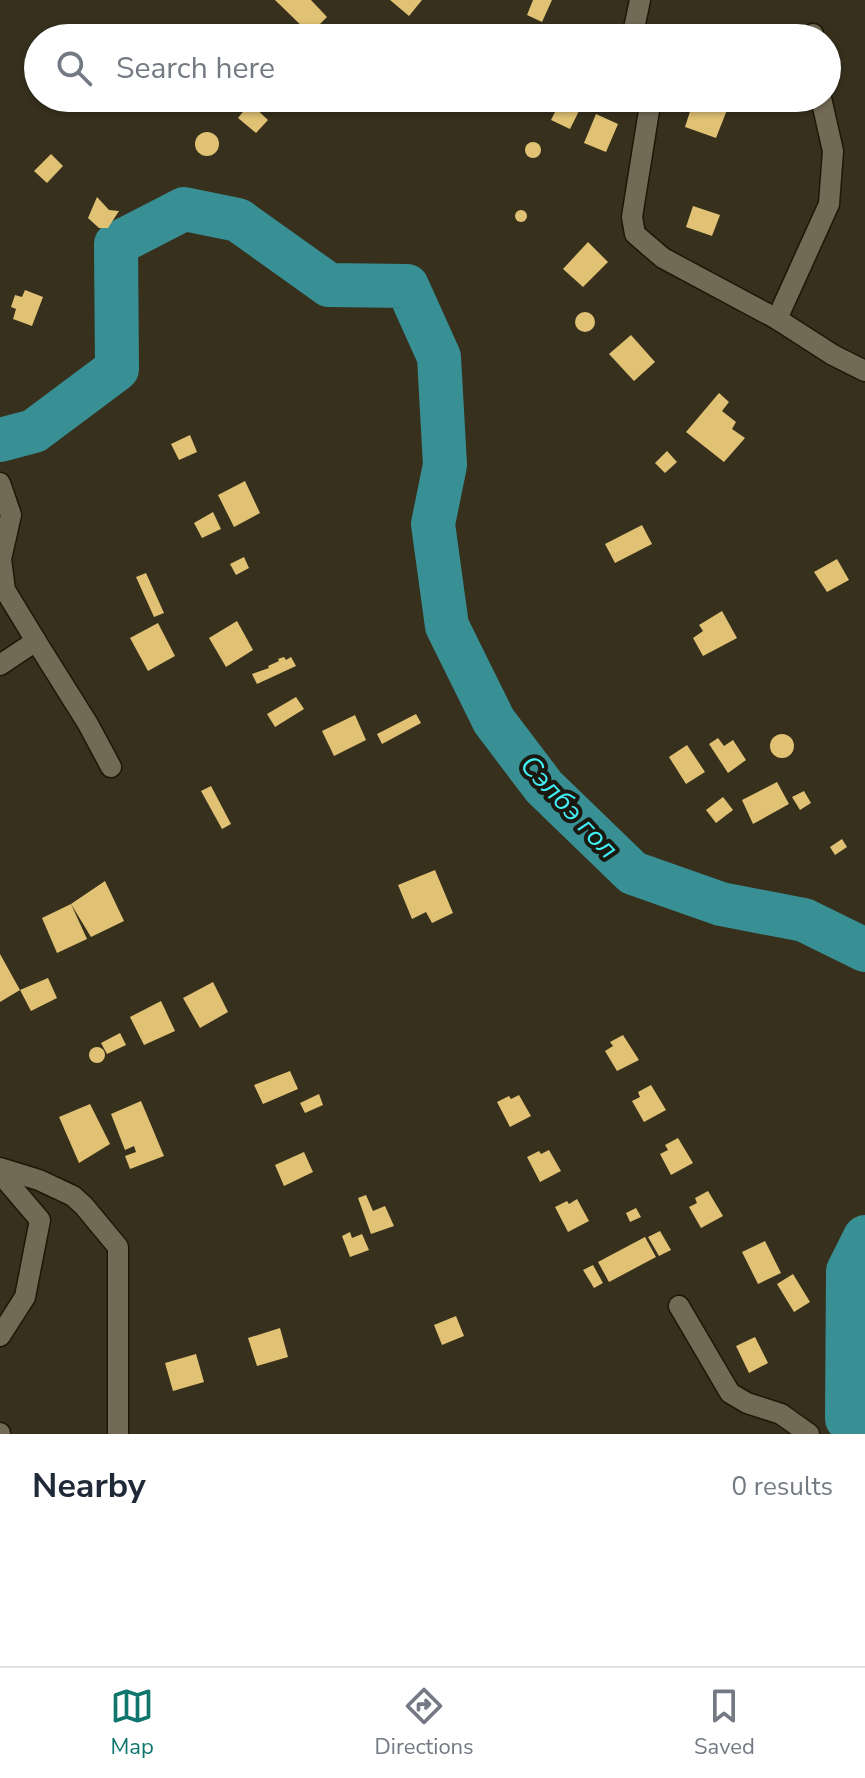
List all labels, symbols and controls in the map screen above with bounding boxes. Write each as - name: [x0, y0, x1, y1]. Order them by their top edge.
- search box: [24, 24, 841, 112]
- icon: search: [52, 46, 96, 90]
- text: Search here: [116, 48, 275, 89]
- water label: Сэлбэ гол: [511, 747, 627, 867]
- text: Nearby: [32, 1463, 146, 1509]
- text: 0 results: [732, 1469, 833, 1504]
- tab: Map: [110, 1684, 154, 1762]
- tab: Directions: [375, 1684, 474, 1762]
- tab: Saved: [694, 1684, 755, 1762]

